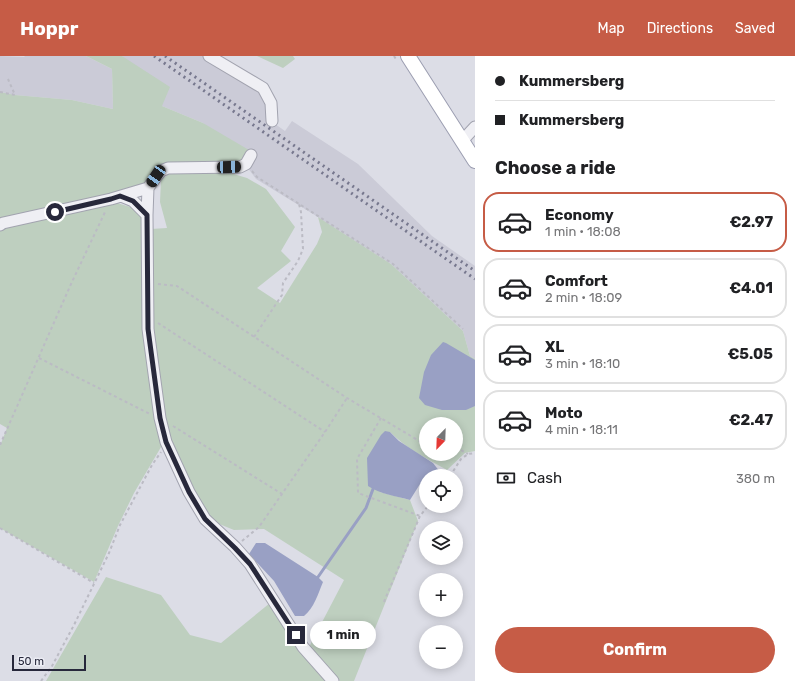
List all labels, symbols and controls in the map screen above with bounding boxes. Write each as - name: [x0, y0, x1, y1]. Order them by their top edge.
- text: Hoppr: [20, 17, 78, 40]
- text: Map: [598, 20, 625, 37]
- text: Directions: [647, 20, 713, 37]
- text: Saved: [735, 20, 775, 37]
- text: Kummersberg: [519, 72, 624, 90]
- text: Kummersberg: [519, 111, 624, 129]
- text: Choose a ride: [495, 157, 616, 179]
- car: [217, 161, 241, 173]
- car: [144, 163, 168, 189]
- route start: [46, 203, 64, 221]
- icon: car: [497, 204, 533, 240]
- text: Economy: [545, 206, 614, 224]
- text: €2.97: [730, 213, 773, 231]
- text: 1 min · 18:08: [545, 224, 621, 239]
- icon: car: [497, 270, 533, 306]
- text: Comfort: [545, 272, 608, 290]
- text: €4.01: [729, 279, 773, 297]
- text: 2 min · 18:09: [545, 290, 622, 305]
- icon: car: [497, 336, 533, 372]
- text: XL: [545, 338, 564, 356]
- text: €5.05: [728, 345, 773, 363]
- text: 3 min · 18:10: [545, 356, 620, 371]
- icon: car: [497, 402, 533, 438]
- text: Moto: [545, 404, 583, 422]
- text: €2.47: [729, 411, 773, 429]
- north arrow: [419, 417, 463, 461]
- map controls: [419, 417, 463, 669]
- text: 4 min · 18:11: [545, 422, 618, 437]
- icon: cash: [495, 467, 517, 489]
- button: locate: [419, 469, 463, 513]
- text: Cash: [527, 469, 562, 487]
- text: 380 m: [736, 471, 775, 486]
- button: layers: [419, 521, 463, 565]
- button: +: [419, 573, 463, 617]
- callout: 1 min: [310, 621, 376, 649]
- button: −: [419, 625, 463, 669]
- route end: [287, 626, 305, 644]
- text: 1 min: [326, 627, 360, 642]
- button: Confirm: [495, 627, 775, 673]
- scale bar: [12, 653, 86, 672]
- text: 50 m: [18, 655, 44, 668]

